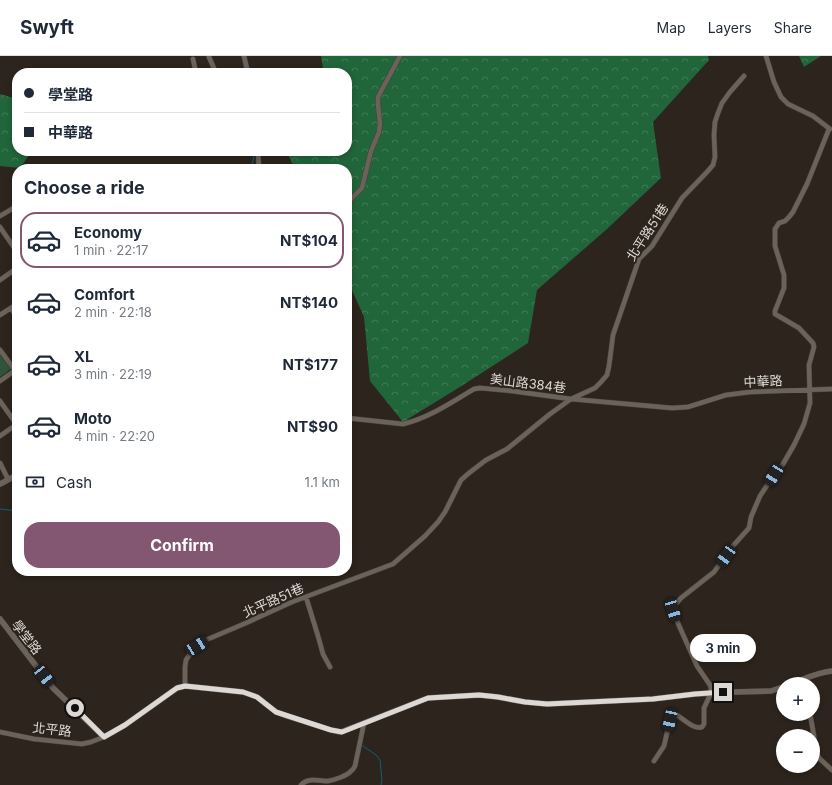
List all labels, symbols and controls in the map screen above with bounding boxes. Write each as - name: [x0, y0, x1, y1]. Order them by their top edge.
- text: Swyft: [20, 16, 74, 39]
- text: Map: [657, 19, 686, 36]
- text: Layers: [708, 19, 752, 36]
- text: Share: [774, 19, 812, 36]
- text: 學堂路: [48, 85, 93, 104]
- text: 中華路: [48, 123, 93, 142]
- text: Choose a ride: [24, 177, 145, 198]
- street label: 北平路51巷: [623, 200, 671, 264]
- icon: car: [26, 222, 62, 258]
- text: Economy: [74, 223, 142, 242]
- text: NT$104: [280, 231, 338, 250]
- text: 1 min · 22:17: [74, 242, 148, 258]
- icon: car: [26, 284, 62, 320]
- text: Comfort: [74, 285, 135, 304]
- text: NT$140: [280, 293, 338, 312]
- text: 2 min · 22:18: [74, 304, 152, 320]
- icon: car: [26, 346, 62, 382]
- text: XL: [74, 347, 94, 366]
- text: NT$177: [283, 355, 338, 374]
- text: 3 min · 22:19: [74, 366, 152, 382]
- street label: 美山路384巷: [489, 370, 567, 396]
- street label: 中華路: [743, 372, 783, 390]
- icon: car: [26, 408, 62, 444]
- text: Moto: [74, 409, 112, 428]
- text: NT$90: [287, 417, 338, 436]
- text: 4 min · 22:20: [74, 428, 155, 444]
- car: [763, 462, 785, 488]
- icon: cash: [24, 471, 46, 493]
- text: Cash: [56, 473, 92, 492]
- text: 1.1 km: [305, 474, 340, 490]
- button: Confirm: [24, 522, 340, 568]
- car: [714, 543, 738, 569]
- street label: 北平路51巷: [240, 579, 306, 621]
- car: [664, 597, 682, 623]
- street label: 學堂路: [9, 617, 45, 657]
- callout: 3 min: [690, 634, 756, 662]
- car: [184, 635, 210, 657]
- text: 3 min: [706, 640, 740, 656]
- car: [32, 663, 56, 689]
- map controls: [776, 677, 820, 773]
- button: +: [776, 677, 820, 721]
- route end: [714, 683, 732, 701]
- route start: [66, 699, 84, 717]
- car: [662, 707, 678, 733]
- street label: 北平路: [32, 719, 72, 739]
- button: −: [776, 729, 820, 773]

